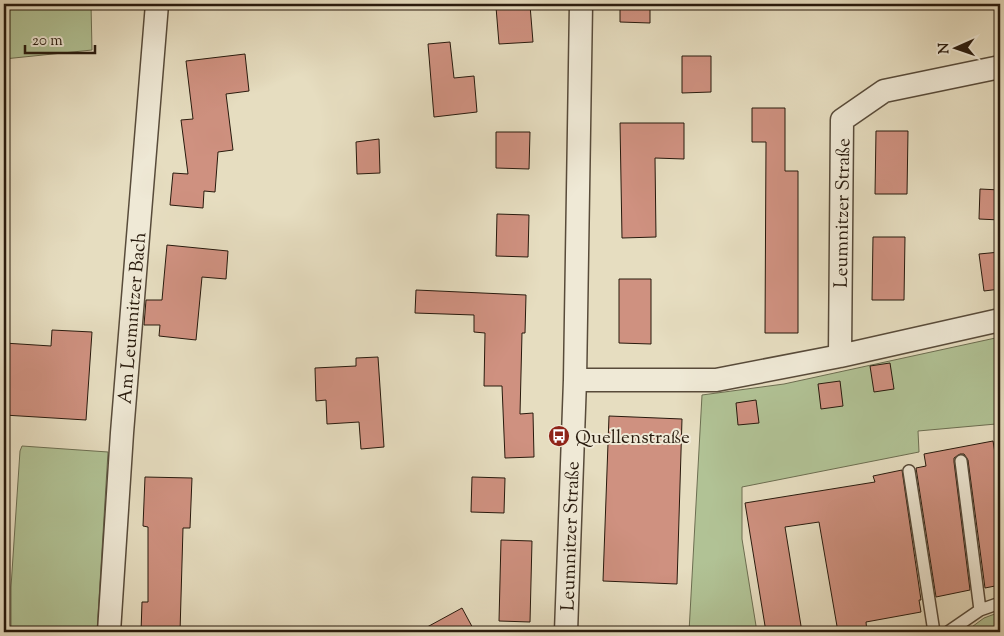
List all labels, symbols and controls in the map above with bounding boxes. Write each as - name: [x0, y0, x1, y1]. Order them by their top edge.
- scale bar: [25, 22, 95, 54]
- north arrow: [932, 22, 982, 72]
- text: 20 m: [32, 31, 63, 52]
- text: N: [935, 42, 955, 54]
- street label: Leumnitzer Straße: [829, 138, 858, 288]
- street label: Am Leumnitzer Bach: [113, 231, 154, 405]
- bus stop icon: Quellenstraße: [547, 424, 571, 448]
- place label: Quellenstraße: [575, 425, 690, 452]
- street label: Leumnitzer Straße: [555, 461, 588, 611]

